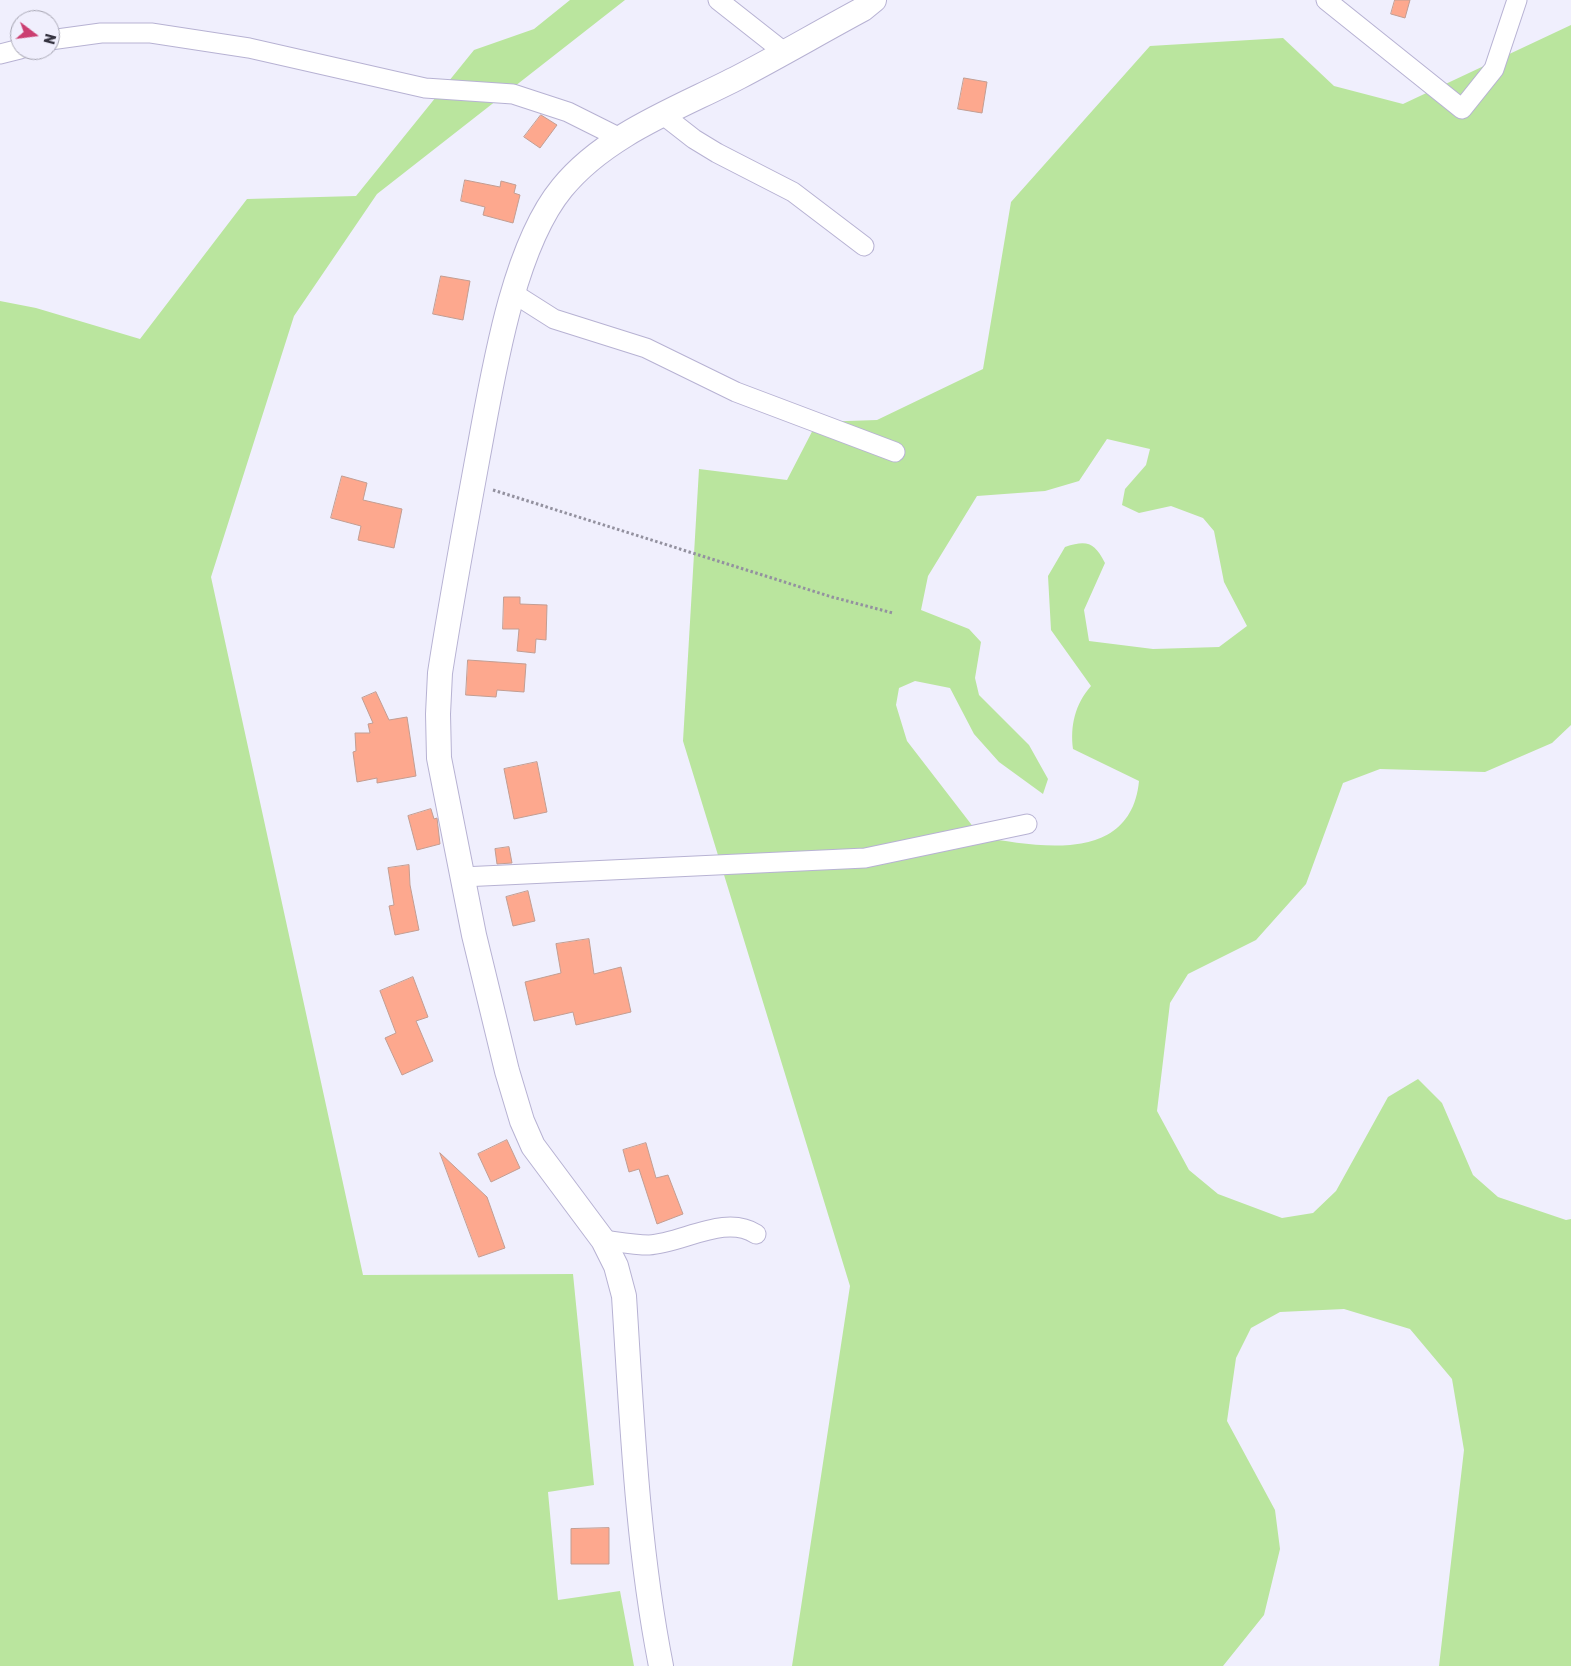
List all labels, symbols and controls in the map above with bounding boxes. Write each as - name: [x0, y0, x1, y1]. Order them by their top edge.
- north arrow: [10, 10, 60, 60]
- text: N: [39, 32, 59, 46]

